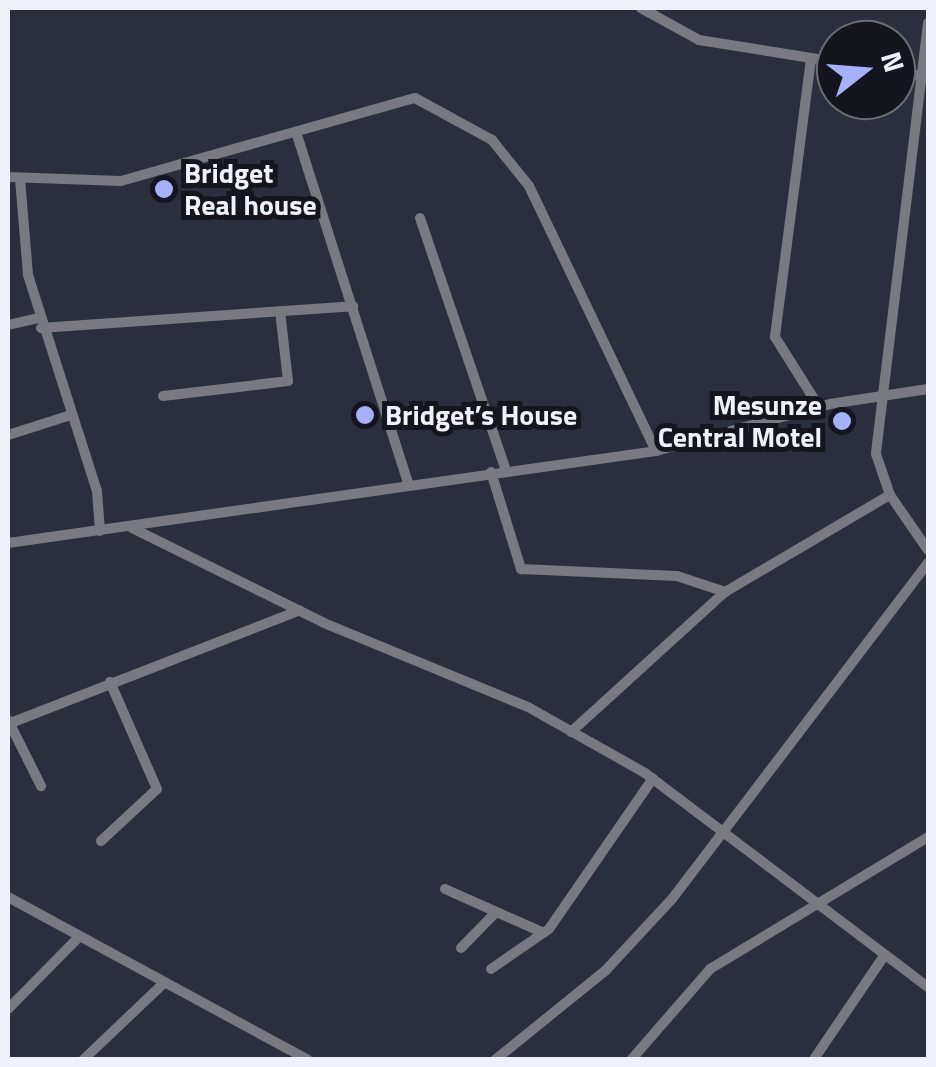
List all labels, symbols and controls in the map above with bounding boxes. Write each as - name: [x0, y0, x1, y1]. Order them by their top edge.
- north arrow: [816, 20, 916, 120]
- text: N: [870, 46, 917, 77]
- place label: Bridget Real house: [184, 156, 317, 222]
- marker: Bridget Real house: [153, 178, 175, 200]
- place label: Mesunze Central Motel: [658, 388, 822, 454]
- place label: Bridget’s House: [385, 398, 577, 432]
- marker: Bridget’s House: [354, 404, 376, 426]
- marker: Mesunze Central Motel: [831, 410, 853, 432]

